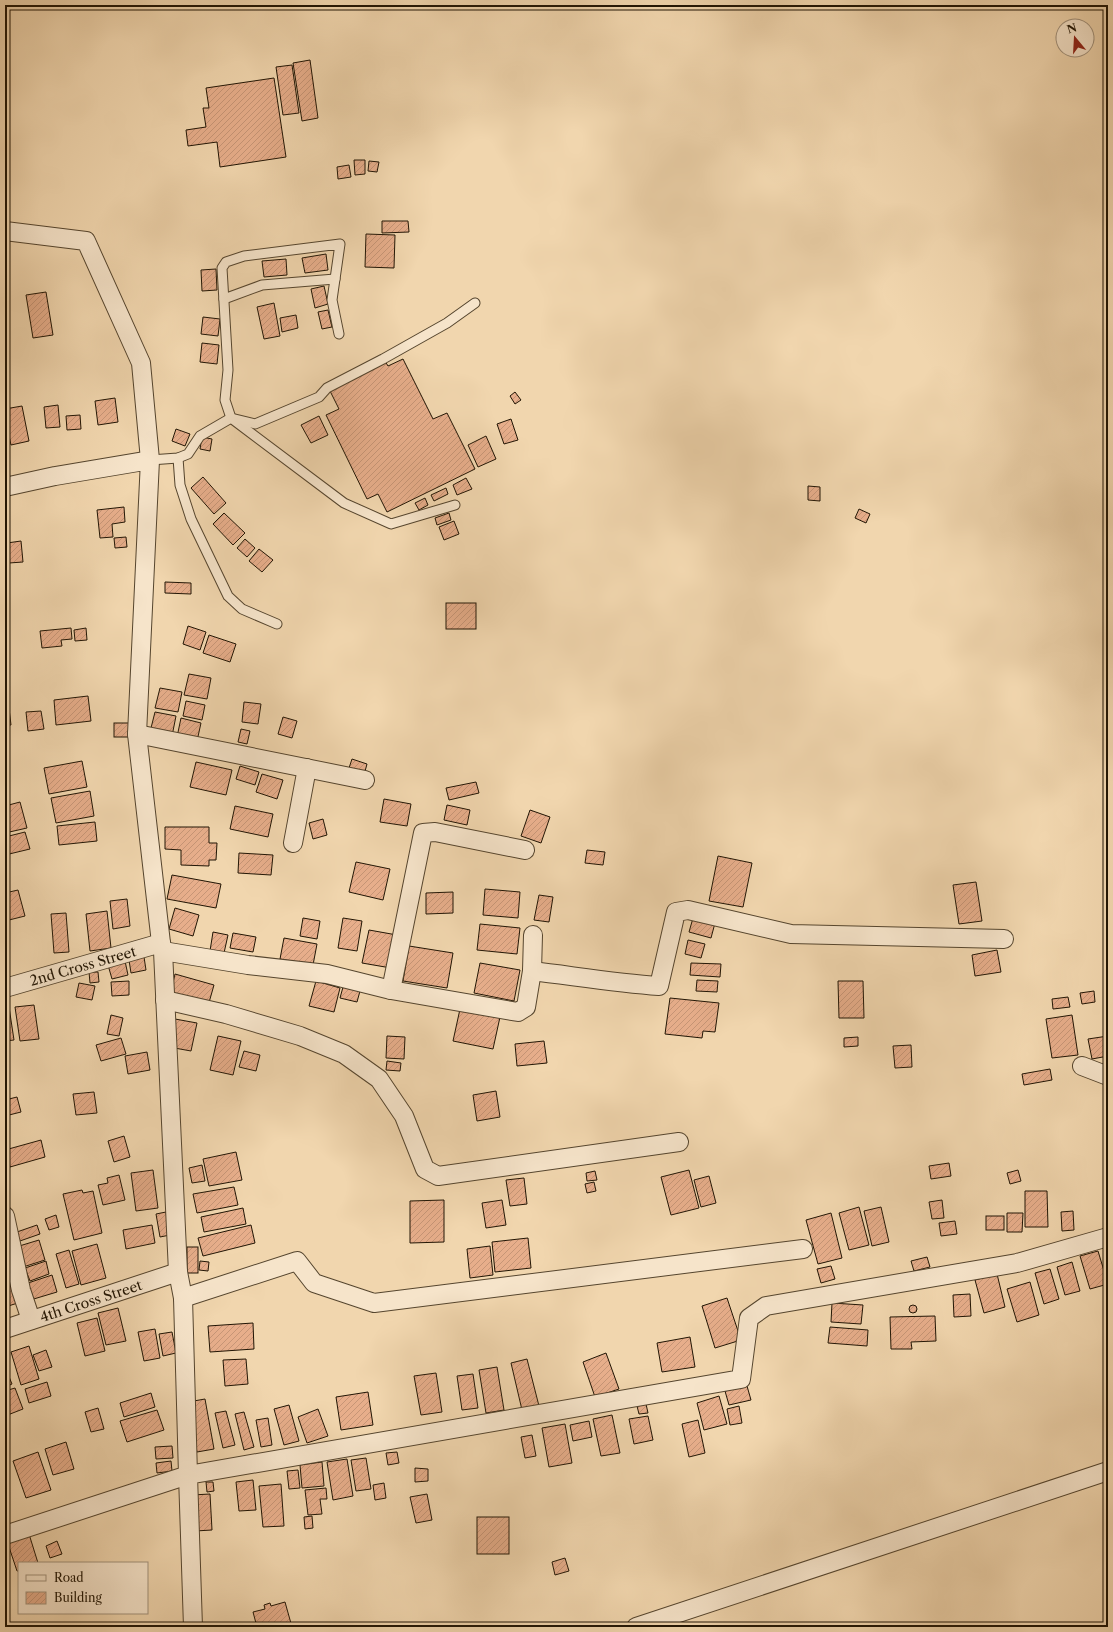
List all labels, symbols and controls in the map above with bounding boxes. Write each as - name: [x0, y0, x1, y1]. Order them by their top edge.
- north arrow: [1055, 18, 1095, 58]
- text: N: [1065, 20, 1079, 37]
- street label: 2nd Cross Street: [28, 942, 138, 990]
- street label: 4th Cross Street: [38, 1276, 144, 1326]
- legend: [18, 1562, 148, 1614]
- text: Road: [54, 1570, 84, 1585]
- text: Building: [54, 1590, 102, 1605]

